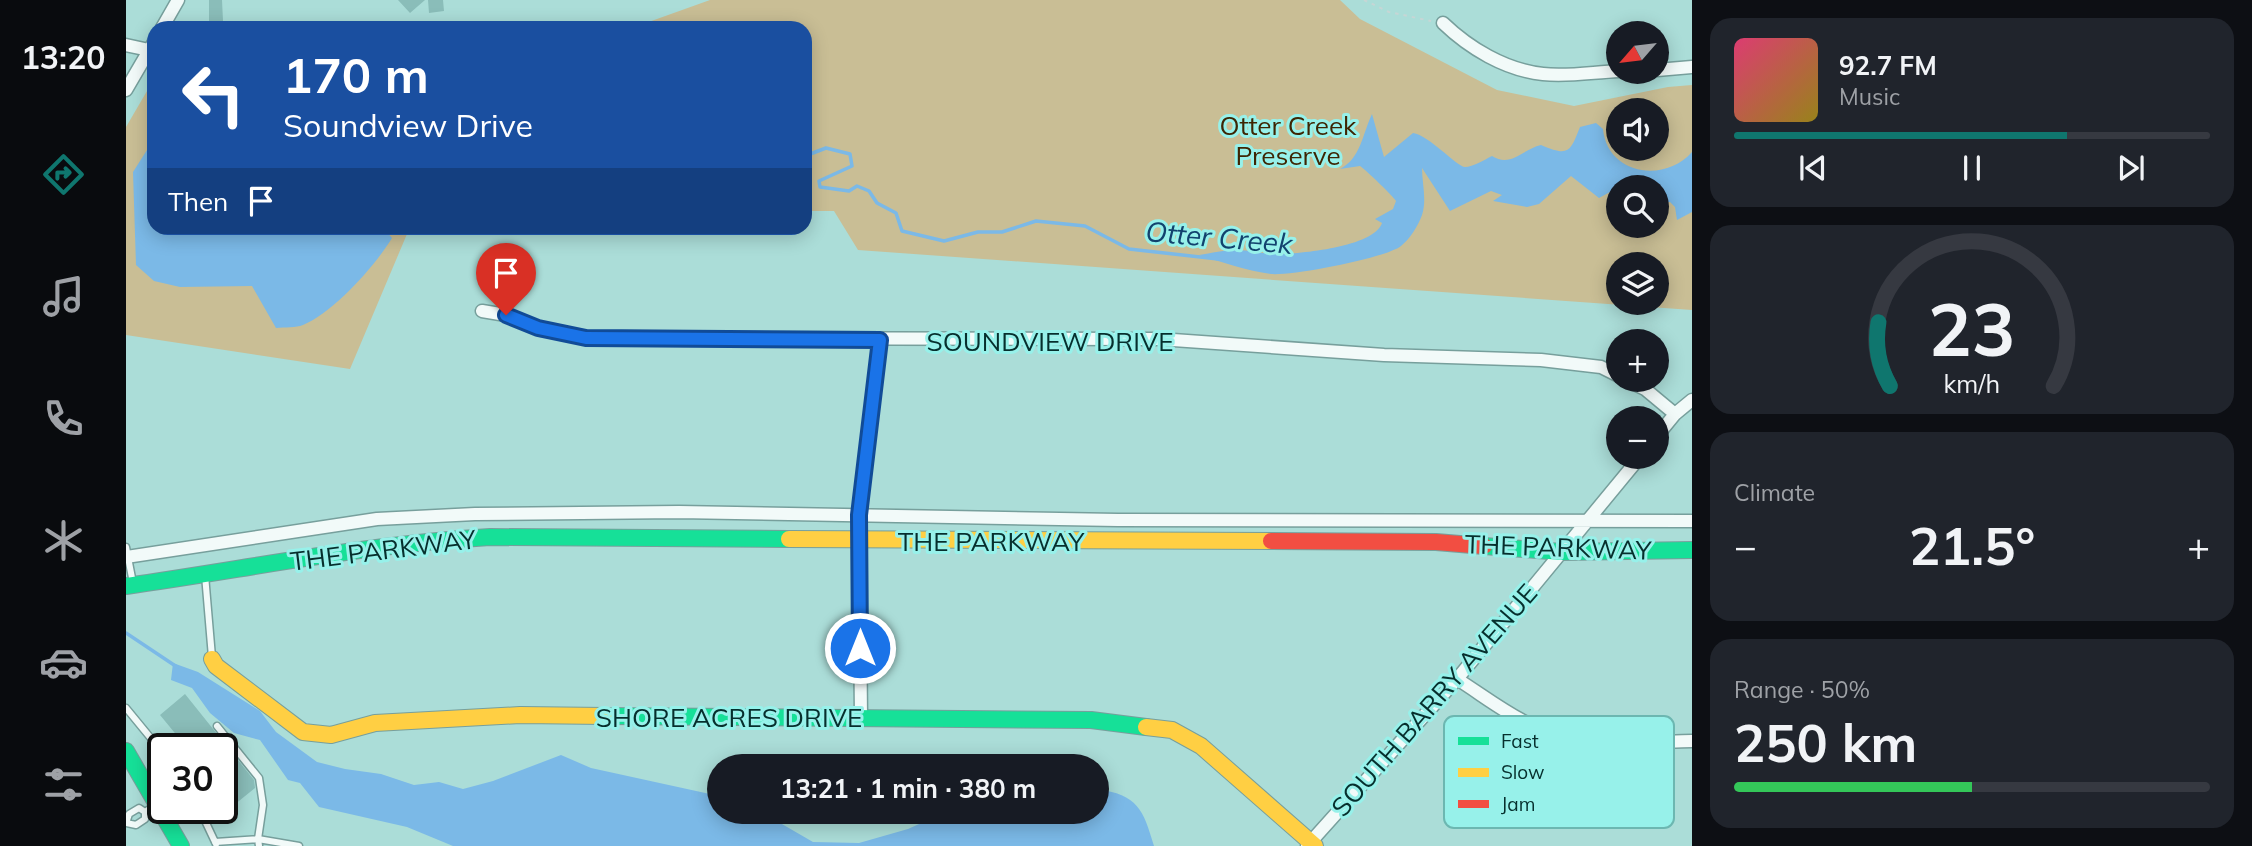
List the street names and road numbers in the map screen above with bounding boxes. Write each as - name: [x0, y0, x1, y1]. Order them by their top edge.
- street label: SOUNDVIEW DRIVE: [927, 325, 1173, 358]
- street label: THE PARKWAY: [288, 522, 479, 578]
- street label: THE PARKWAY: [898, 525, 1086, 558]
- street label: THE PARKWAY: [1464, 527, 1653, 567]
- street label: SOUTH BARRY AVENUE: [1324, 577, 1544, 823]
- street label: SHORE ACRES DRIVE: [596, 701, 862, 734]

